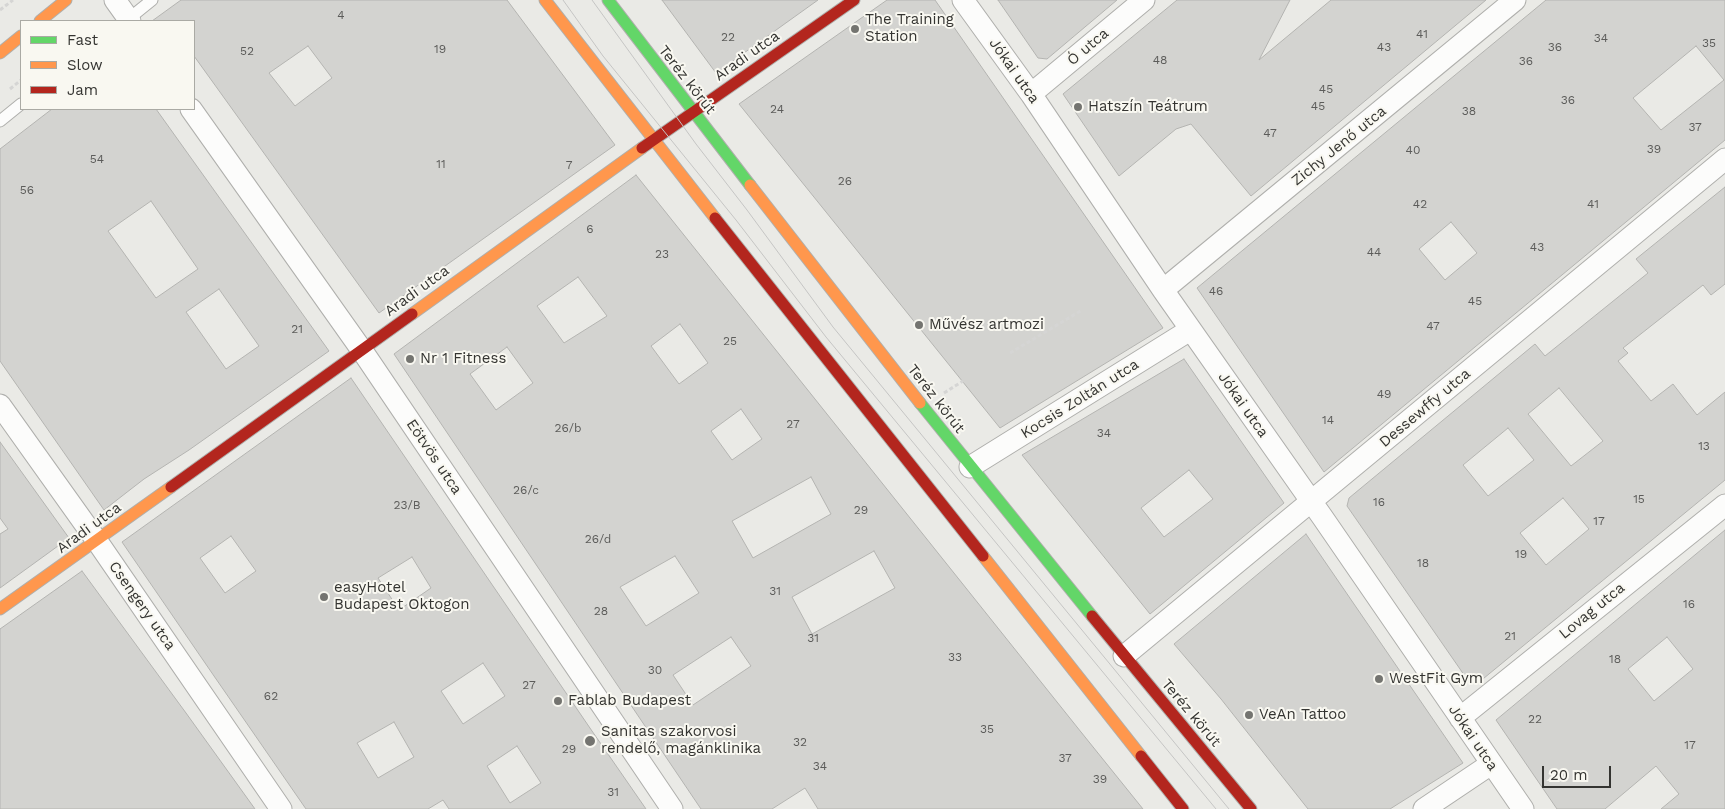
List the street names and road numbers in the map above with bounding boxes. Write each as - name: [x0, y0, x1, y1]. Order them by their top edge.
- street label: Ó utca: [1064, 24, 1112, 70]
- street label: Aradi utca: [711, 27, 783, 85]
- street label: Jókai utca: [985, 35, 1043, 107]
- street label: Teréz körút: [654, 42, 720, 118]
- street label: Zichy Jenő utca: [1288, 102, 1390, 190]
- street label: Aradi utca: [381, 262, 453, 320]
- street label: Kocsis Zoltán utca: [1018, 355, 1142, 443]
- street label: Teréz körút: [903, 361, 969, 437]
- street label: Dessewffy utca: [1376, 365, 1474, 451]
- street label: Jókai utca: [1214, 369, 1272, 441]
- street label: Eötvös utca: [402, 416, 466, 498]
- street label: Aradi utca: [53, 499, 125, 557]
- street label: Csengery utca: [105, 558, 179, 654]
- street label: Lovag utca: [1555, 579, 1629, 643]
- street label: Teréz körút: [1158, 676, 1224, 750]
- street label: Jókai utca: [1444, 702, 1502, 774]

